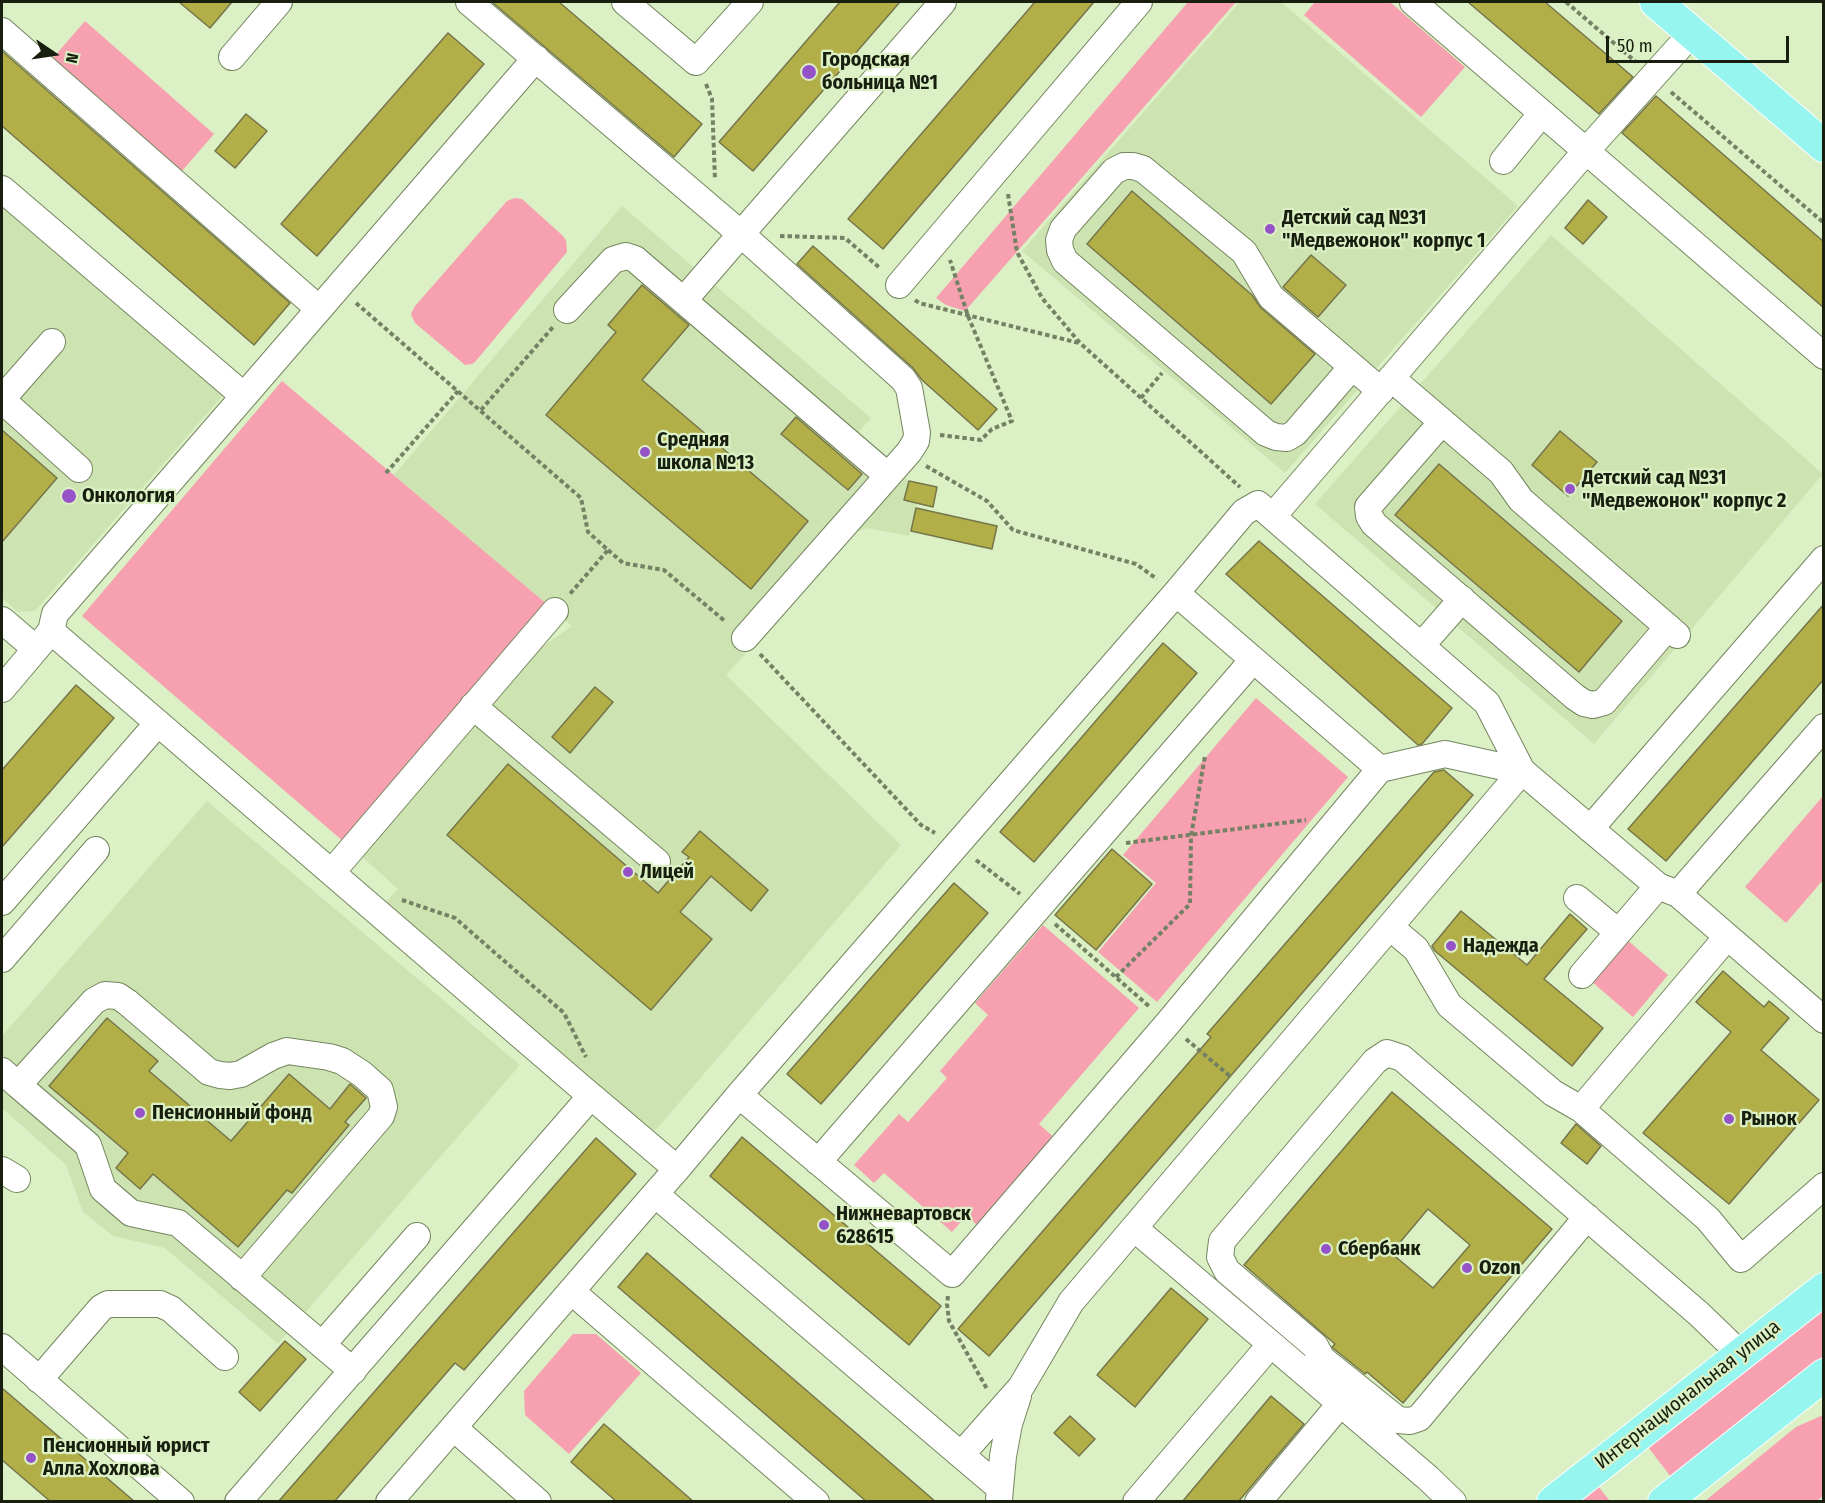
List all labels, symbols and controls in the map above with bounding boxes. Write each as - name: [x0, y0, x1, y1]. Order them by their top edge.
- north arrow: [24, 24, 84, 84]
- scale bar: [1609, 24, 1792, 62]
- text: 50 m: [1617, 35, 1653, 57]
- place label: Городская больница №1: [822, 48, 938, 95]
- text: N: [62, 51, 82, 65]
- marker: Городская больница №1: [800, 63, 818, 81]
- place label: Детский сад №31 "Медвежонок" корпус 1: [1282, 206, 1485, 253]
- marker: Детский сад №31 "Медвежонок" корпус 1: [1263, 222, 1277, 236]
- place label: Средняя школа №13: [657, 428, 754, 475]
- marker: Средняя школа №13: [638, 445, 652, 459]
- place label: Детский сад №31 "Медвежонок" корпус 2: [1582, 466, 1786, 513]
- marker: Детский сад №31 "Медвежонок" корпус 2: [1563, 482, 1577, 496]
- place label: Онкология: [82, 484, 175, 508]
- marker: Онкология: [60, 487, 78, 505]
- place label: Лицей: [640, 860, 694, 884]
- marker: Лицей: [621, 865, 635, 879]
- place label: Надежда: [1463, 934, 1539, 958]
- marker: Надежда: [1444, 939, 1458, 953]
- place label: Пенсионный фонд: [152, 1101, 312, 1125]
- marker: Пенсионный фонд: [133, 1106, 147, 1120]
- place label: Рынок: [1741, 1107, 1797, 1131]
- marker: Рынок: [1722, 1112, 1736, 1126]
- place label: Нижневартовск 628615: [836, 1202, 971, 1249]
- marker: Нижневартовск 628615: [817, 1218, 831, 1232]
- place label: Сбербанк: [1338, 1237, 1420, 1261]
- marker: Сбербанк: [1319, 1242, 1333, 1256]
- place label: Ozon: [1479, 1256, 1521, 1280]
- marker: Ozon: [1460, 1261, 1474, 1275]
- street label: Интернациональная улица: [1591, 1315, 1785, 1475]
- place label: Пенсионный юрист Алла Хохлова: [43, 1434, 210, 1481]
- marker: Пенсионный юрист Алла Хохлова: [24, 1451, 38, 1465]

